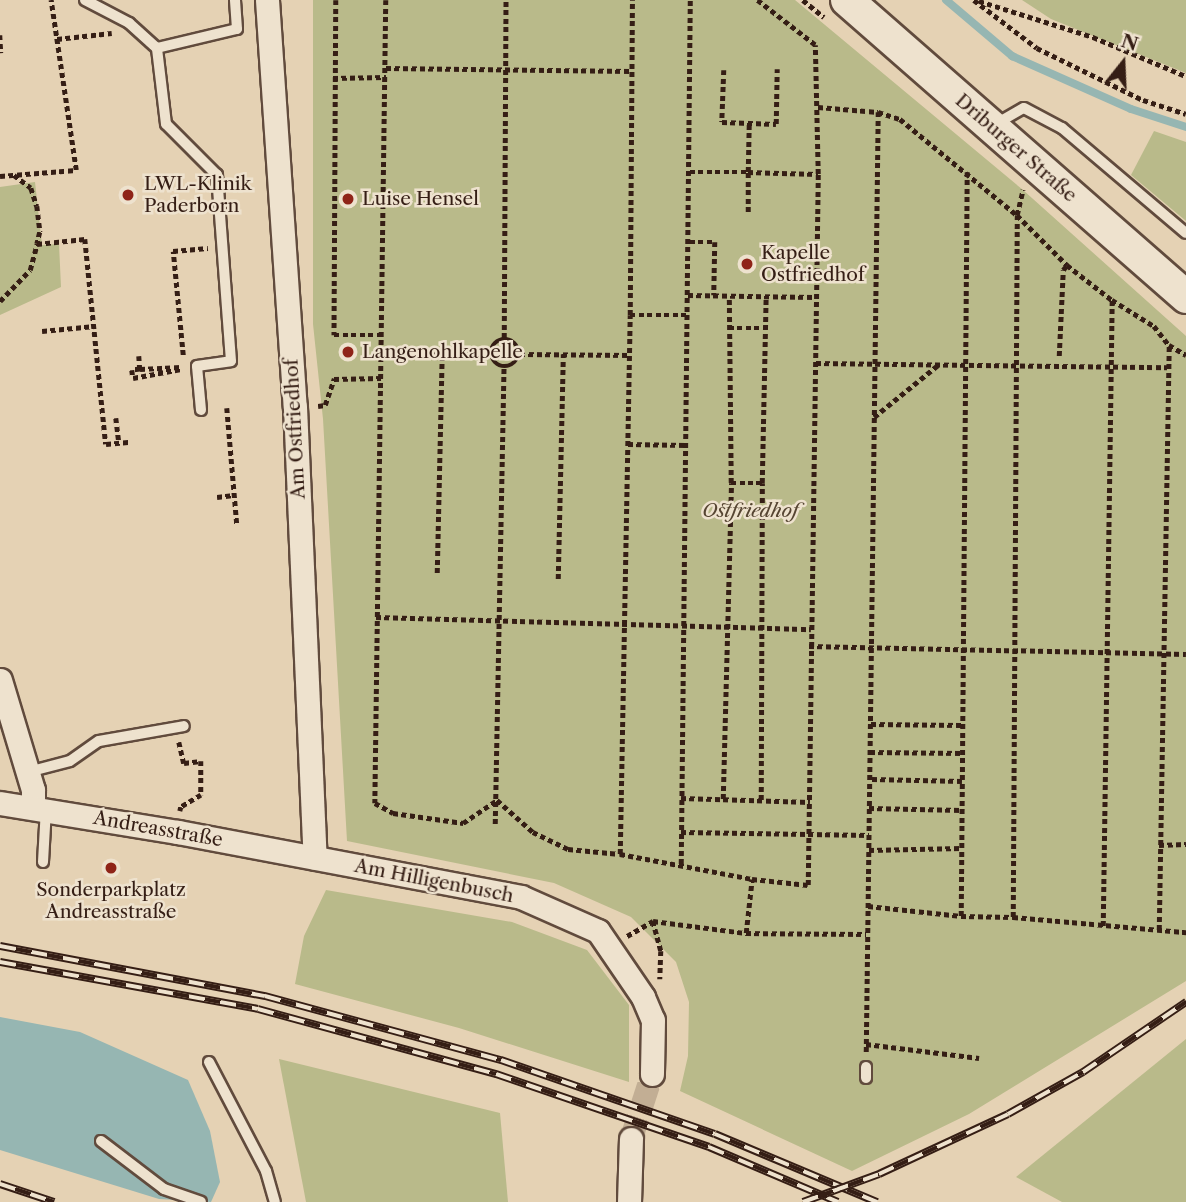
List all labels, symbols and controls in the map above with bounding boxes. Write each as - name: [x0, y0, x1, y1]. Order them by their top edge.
- north arrow: [1088, 28, 1158, 98]
- text: N: [1118, 29, 1141, 56]
- street label: Driburger Straße: [950, 89, 1082, 207]
- place label: LWL-Klinik Paderborn: [144, 173, 252, 217]
- marker: LWL-Klinik Paderborn: [118, 185, 138, 205]
- place label: Luise Hensel: [362, 188, 479, 210]
- marker: Luise Hensel: [340, 191, 356, 207]
- place label: Kapelle Ostfriedhof: [761, 242, 865, 286]
- marker: Kapelle Ostfriedhof: [739, 256, 755, 272]
- place label: Langenohlkapelle: [362, 341, 523, 363]
- marker: Langenohlkapelle: [340, 344, 356, 360]
- street label: Am Ostfriedhof: [280, 358, 310, 500]
- park label: Ostfriedhof: [702, 500, 798, 522]
- street label: Andreasstraße: [92, 806, 224, 852]
- street label: Am Hilligenbusch: [352, 854, 516, 908]
- marker: Sonderparkplatz Andreasstraße: [103, 860, 119, 876]
- place label: Sonderparkplatz Andreasstraße: [36, 879, 186, 923]

